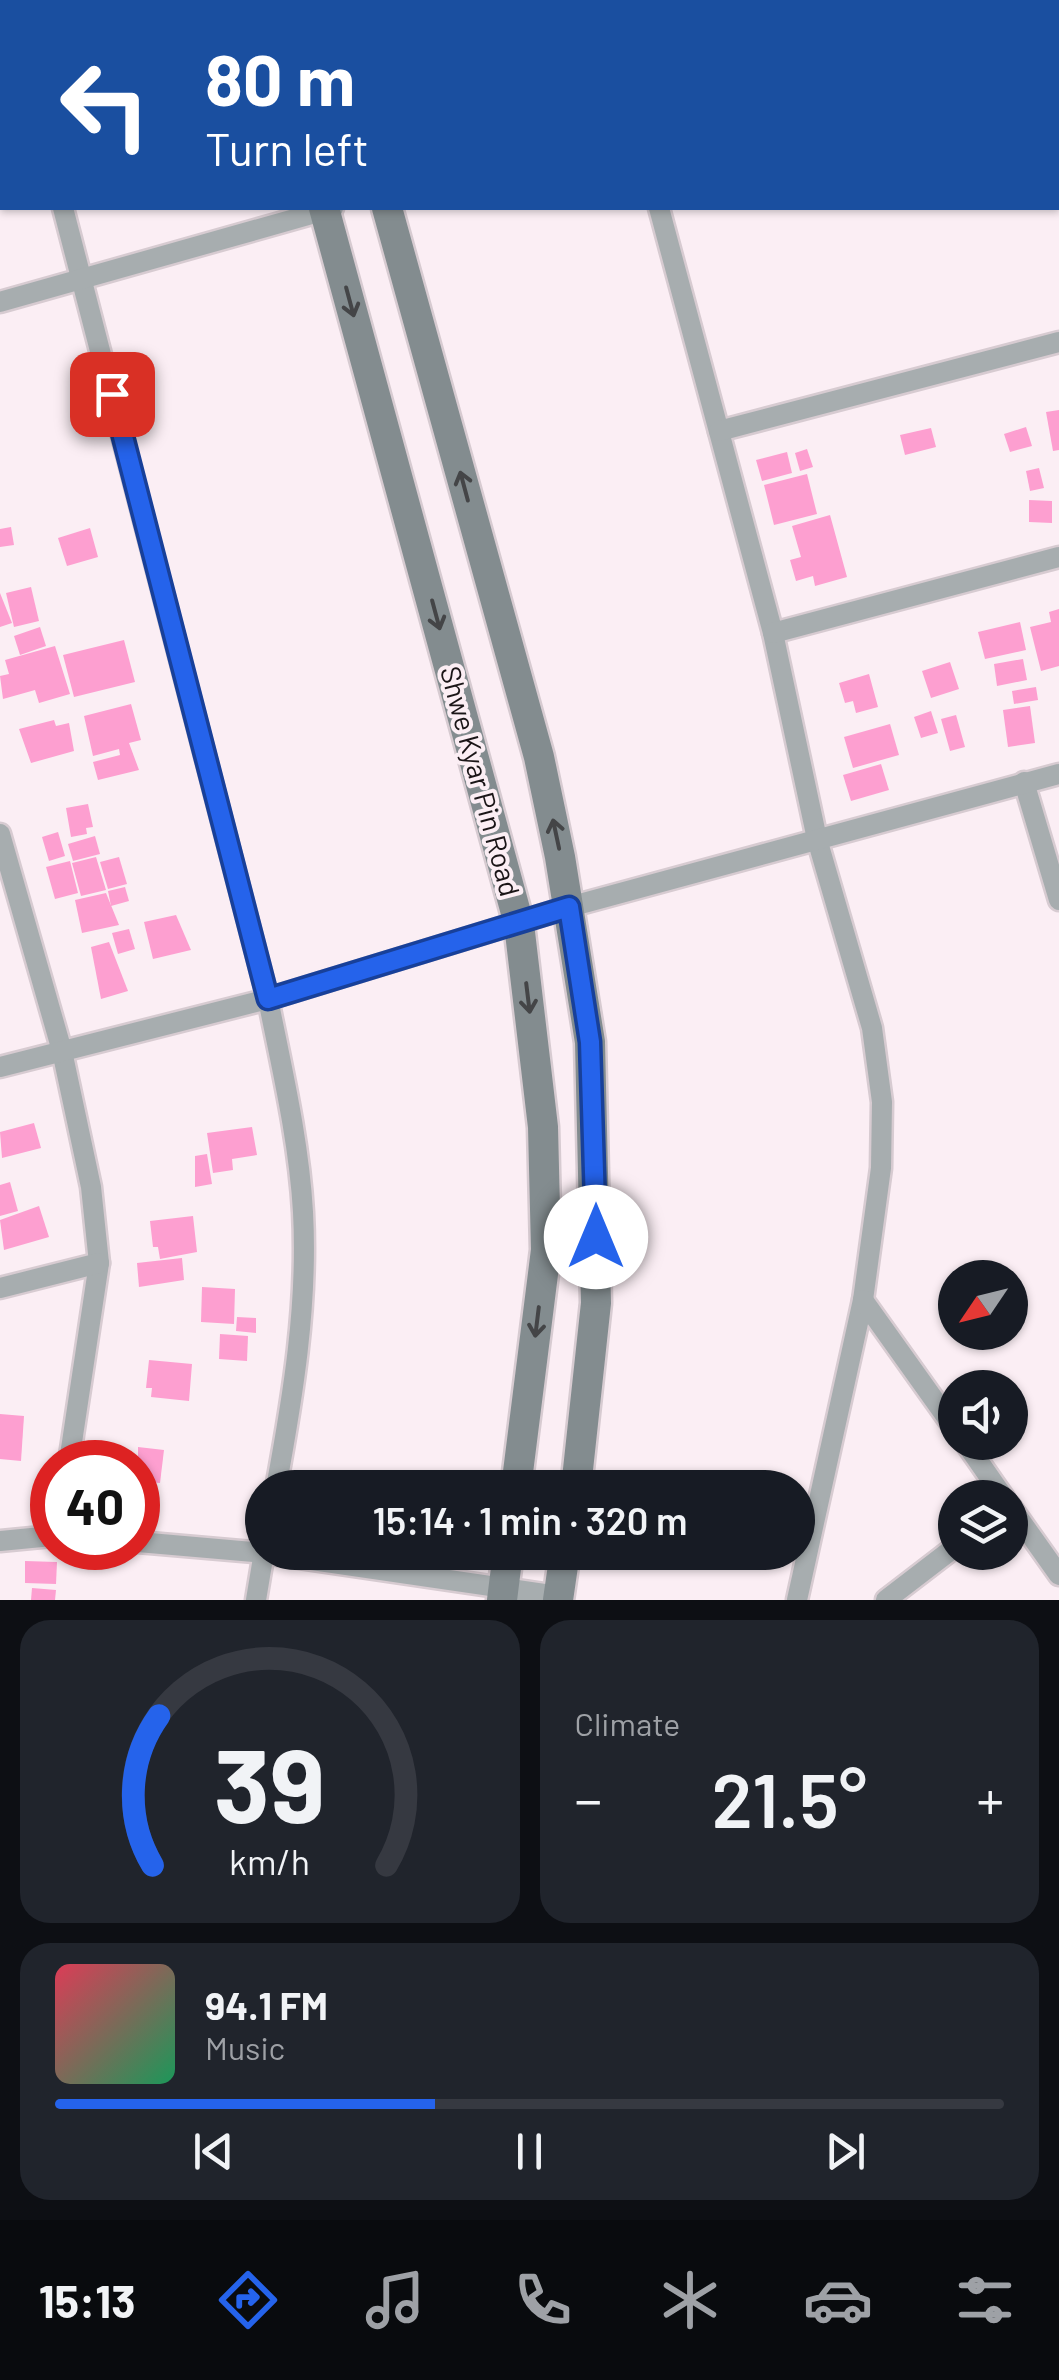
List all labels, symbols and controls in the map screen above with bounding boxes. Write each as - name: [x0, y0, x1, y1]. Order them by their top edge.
- text: 80 m: [205, 36, 355, 120]
- icon: left: [40, 40, 170, 170]
- text: Turn left: [205, 121, 369, 175]
- one-way arrow: [341, 285, 360, 317]
- pin: [70, 352, 155, 437]
- icon: arrive: [85, 367, 140, 422]
- one-way arrow: [454, 471, 472, 502]
- one-way arrow: [427, 599, 446, 630]
- street label: Shwe Kyar Pin Road: [434, 662, 528, 900]
- one-way arrow: [545, 819, 564, 851]
- one-way arrow: [519, 982, 538, 1014]
- position arrow: [544, 1185, 648, 1289]
- north arrow: [938, 1260, 1028, 1350]
- map controls: [938, 1260, 1028, 1570]
- one-way arrow: [527, 1305, 545, 1338]
- button: sound: [938, 1370, 1028, 1460]
- speed limit sign: 40: [30, 1440, 160, 1570]
- button: layers: [938, 1480, 1028, 1570]
- text: 15:14 · 1 min · 320 m: [373, 1497, 687, 1543]
- text: Climate: [575, 1704, 680, 1742]
- text: 39: [214, 1719, 325, 1844]
- text: 21.5°: [711, 1753, 867, 1843]
- text: −: [575, 1765, 602, 1831]
- text: +: [976, 1765, 1004, 1831]
- text: km/h: [229, 1839, 310, 1882]
- text: 94.1 FM: [205, 1982, 328, 2028]
- text: Music: [205, 2028, 285, 2066]
- icon: previous: [186, 2124, 241, 2179]
- icon: pause: [502, 2124, 557, 2179]
- icon: next: [818, 2124, 873, 2179]
- icon: directions: [213, 2265, 283, 2335]
- icon: music: [360, 2265, 430, 2335]
- icon: phone: [508, 2265, 578, 2335]
- icon: climate: [655, 2265, 725, 2335]
- icon: car: [803, 2265, 873, 2335]
- icon: filters: [950, 2265, 1020, 2335]
- text: 15:13: [39, 2273, 136, 2327]

